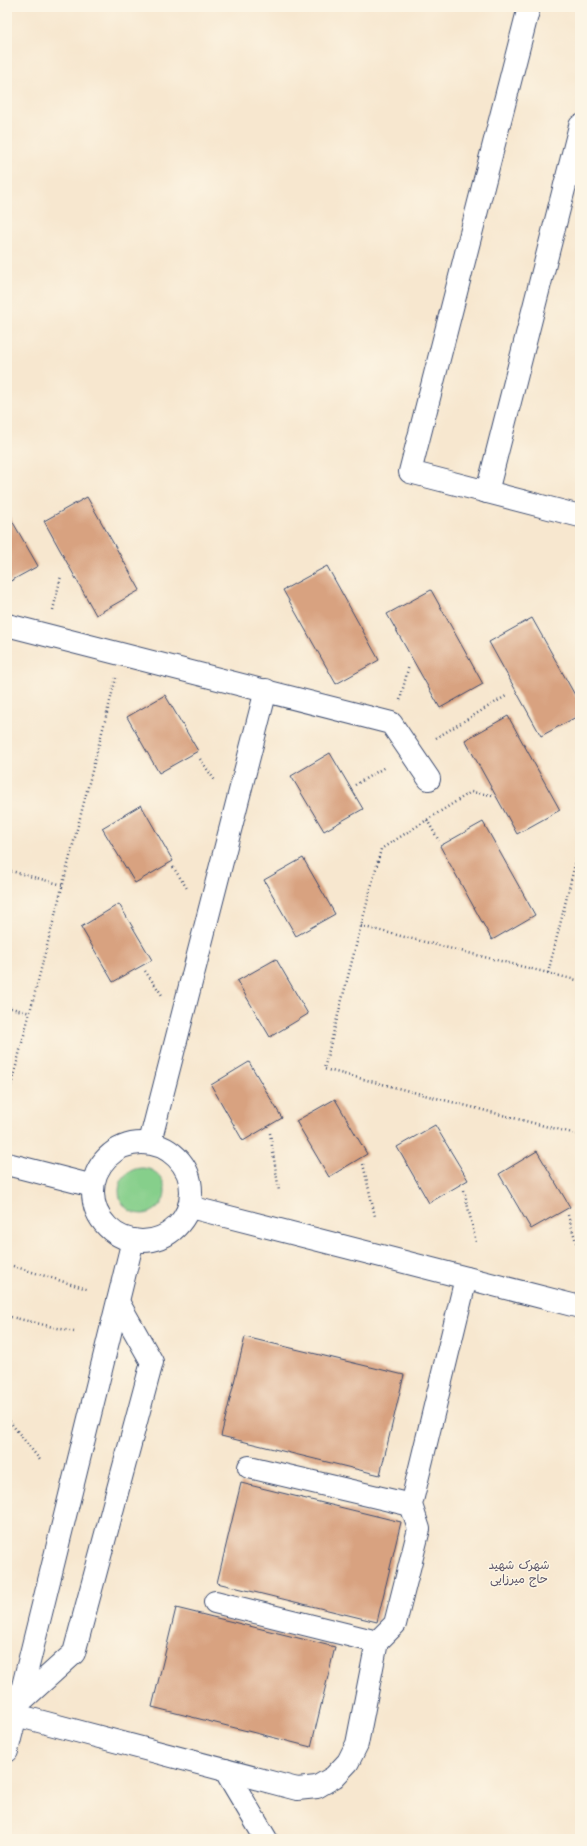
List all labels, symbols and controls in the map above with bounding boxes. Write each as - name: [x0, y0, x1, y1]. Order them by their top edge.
- district label: شهرک شهید حاج میرزایی: [489, 1557, 549, 1588]

